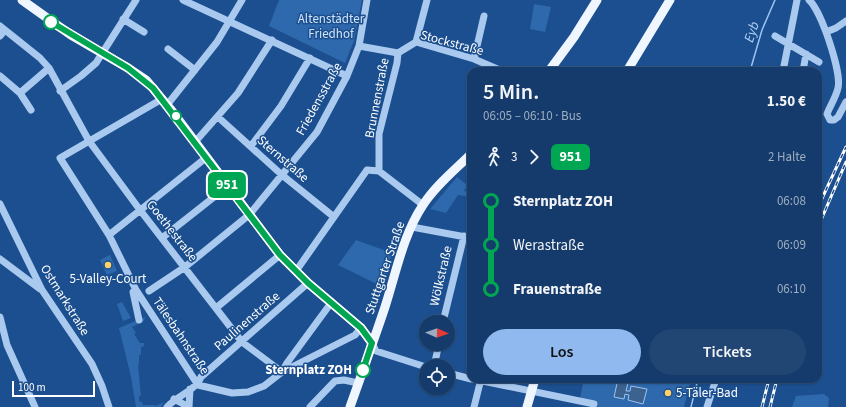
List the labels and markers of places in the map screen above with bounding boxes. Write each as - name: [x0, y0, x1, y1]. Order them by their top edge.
- unlabelled marker: [43, 14, 59, 30]
- unlabelled marker: [170, 110, 182, 122]
- marker: 5-Valley-Court: [103, 260, 113, 270]
- place label: 5-Valley-Court: [70, 270, 147, 288]
- place label: Sternplatz ZOH: [265, 361, 352, 379]
- marker: Sternplatz ZOH: [355, 362, 371, 378]
- place label: 5-Täler-Bad: [676, 384, 738, 402]
- marker: 5-Täler-Bad: [663, 388, 673, 398]

